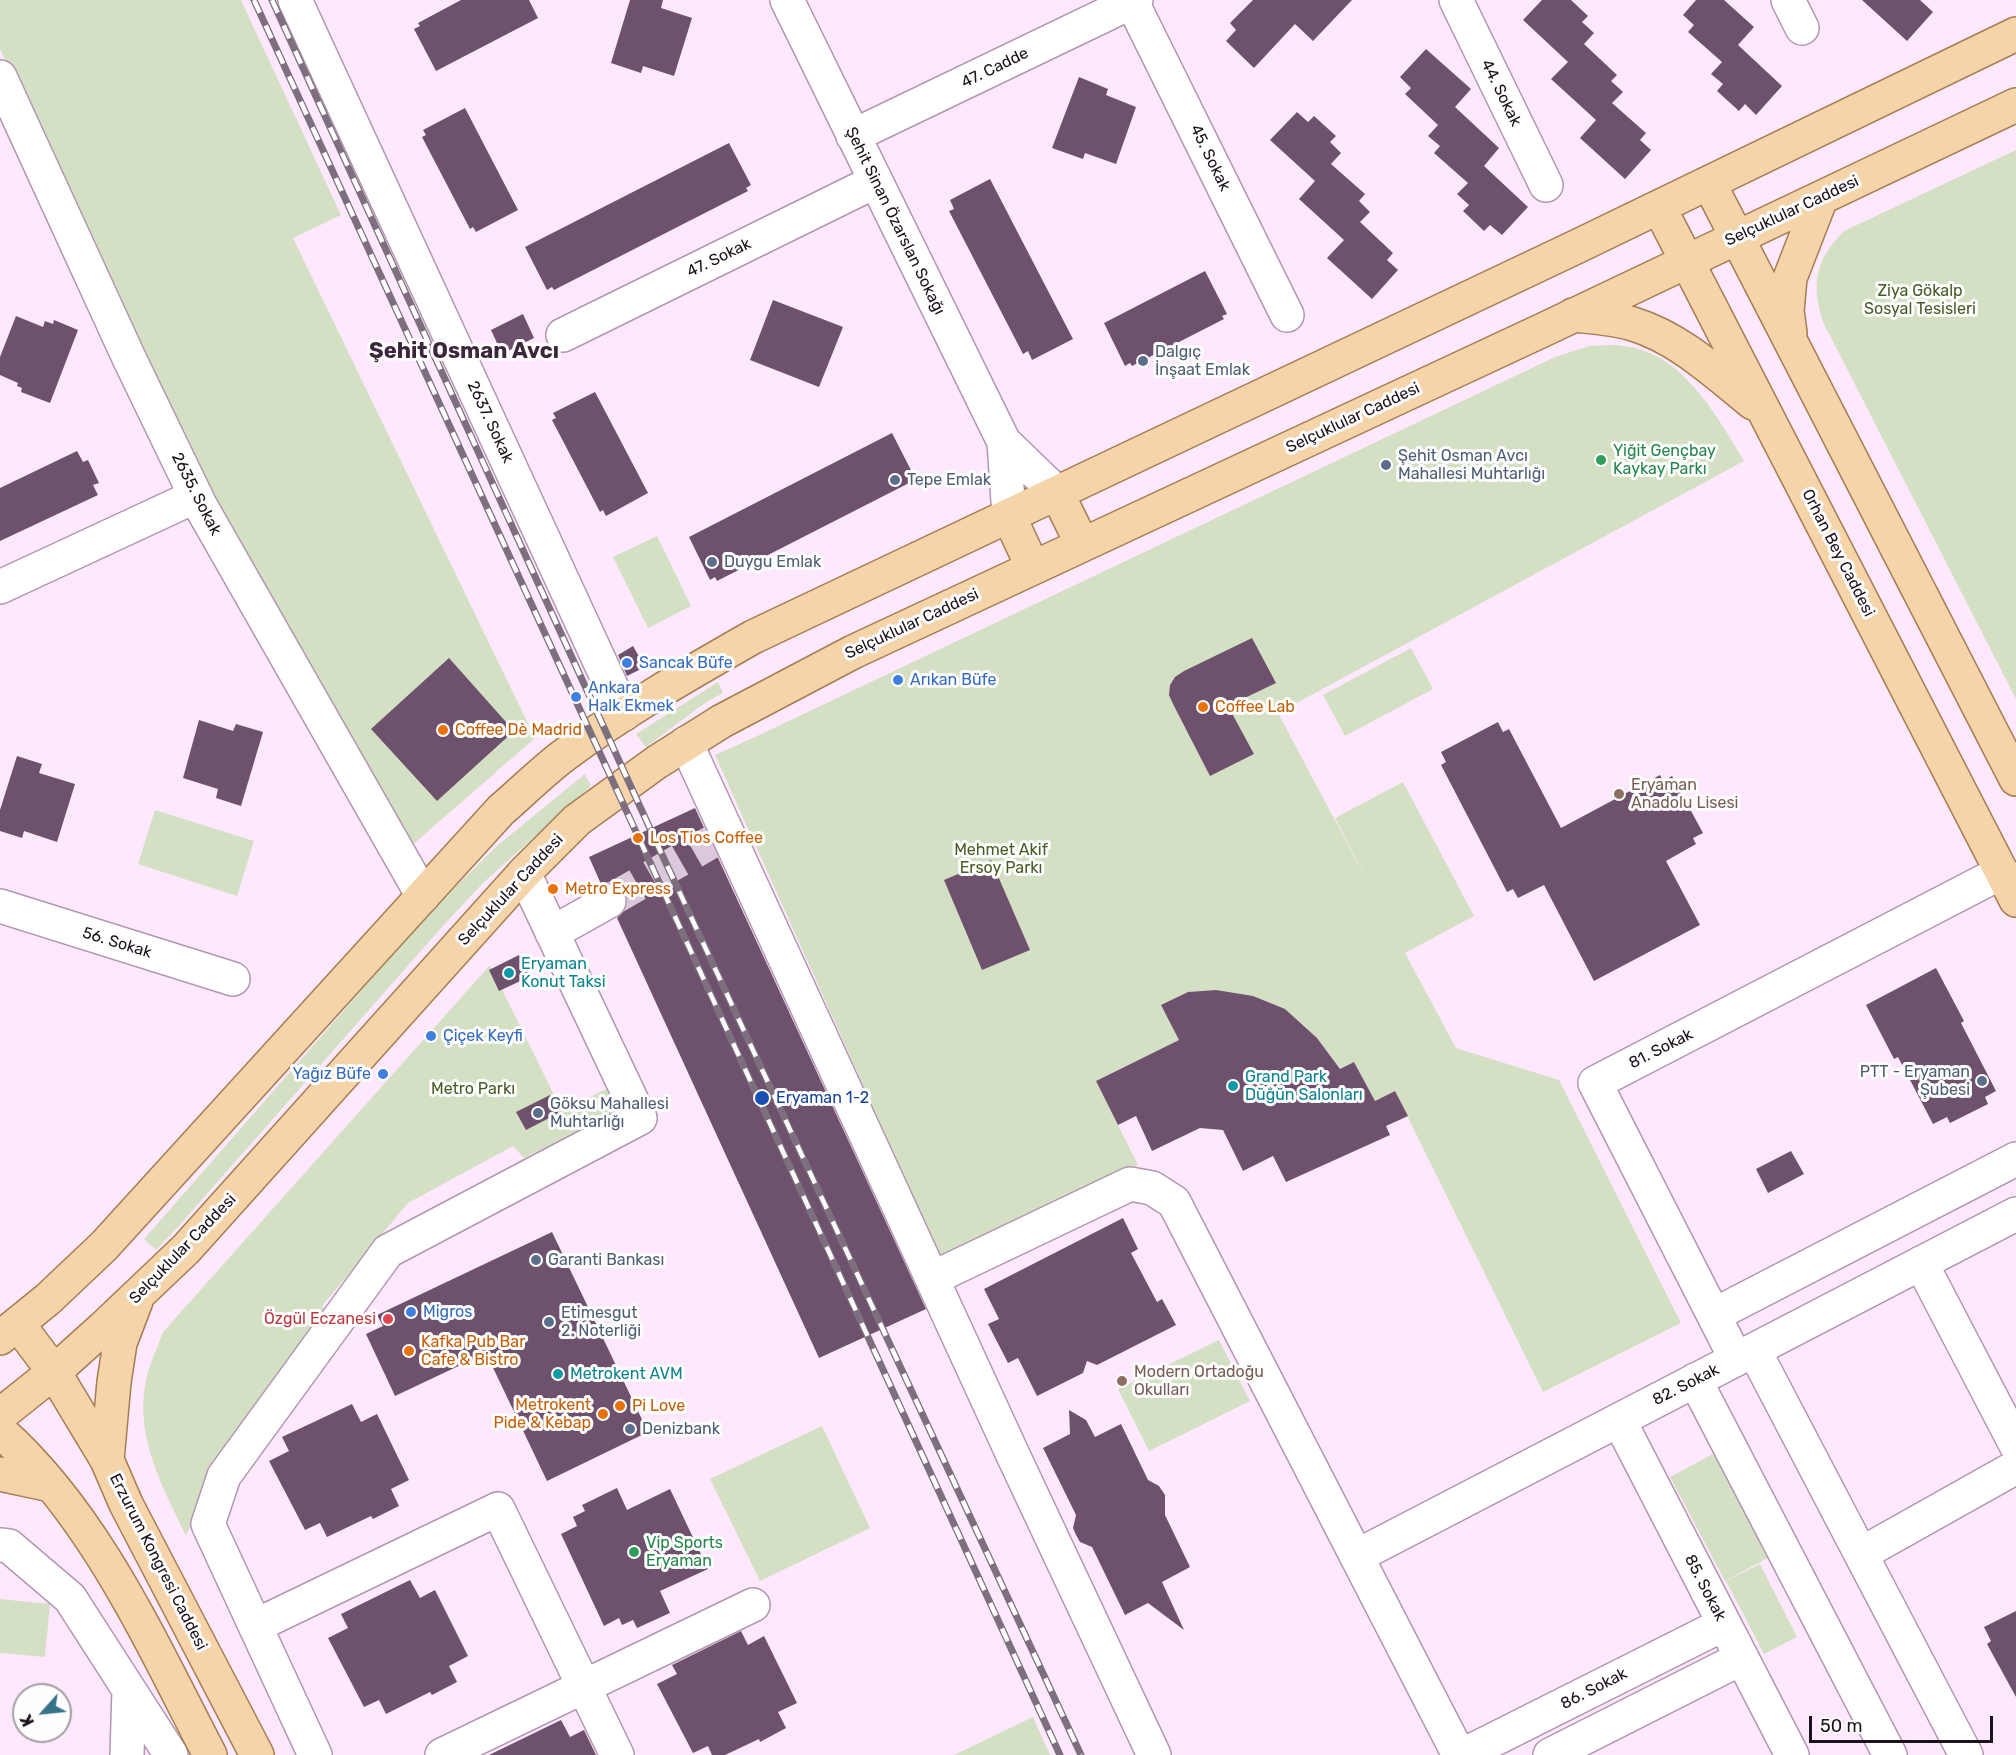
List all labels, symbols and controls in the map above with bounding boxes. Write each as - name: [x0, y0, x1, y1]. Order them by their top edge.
- street label: 47. Cadde: [958, 44, 1032, 92]
- street label: 44. Sokak: [1477, 56, 1525, 130]
- street label: 45. Sokak: [1186, 122, 1234, 194]
- street label: Şehit Sinan Özarslan Sokağı: [841, 124, 949, 318]
- street label: Selçuklular Caddesi: [1722, 172, 1862, 250]
- street label: 47. Sokak: [684, 234, 754, 282]
- park label: Ziya Gökalp Sosyal Tesisleri: [1864, 281, 1976, 319]
- district label: Şehit Osman Avcı: [369, 339, 559, 365]
- place label: Dalgıç İnşaat Emlak: [1155, 342, 1250, 380]
- marker: Dalgıç İnşaat Emlak: [1136, 354, 1150, 368]
- street label: 2637. Sokak: [463, 378, 517, 466]
- street label: Selçuklular Caddesi: [1283, 379, 1423, 457]
- place label: Yiğit Gençbay Kaykay Parkı: [1613, 441, 1716, 479]
- place label: Şehit Osman Avcı Mahallesi Muhtarlığı: [1398, 446, 1545, 484]
- street label: 2635. Sokak: [167, 449, 225, 539]
- marker: Yiğit Gençbay Kaykay Parkı: [1594, 453, 1608, 467]
- marker: Şehit Osman Avcı Mahallesi Muhtarlığı: [1379, 458, 1393, 472]
- place label: Tepe Emlak: [907, 470, 991, 490]
- marker: Tepe Emlak: [888, 473, 902, 487]
- street label: Orhan Bey Caddesi: [1798, 486, 1878, 620]
- place label: Duygu Emlak: [724, 552, 821, 572]
- marker: Duygu Emlak: [705, 555, 719, 569]
- street label: Selçuklular Caddesi: [842, 585, 982, 663]
- place label: Sancak Büfe: [639, 653, 733, 673]
- marker: Sancak Büfe: [620, 656, 634, 670]
- place label: Arıkan Büfe: [910, 670, 996, 690]
- marker: Arıkan Büfe: [891, 673, 905, 687]
- place label: Ankara Halk Ekmek: [588, 678, 674, 716]
- marker: Ankara Halk Ekmek: [569, 690, 583, 704]
- place label: Coffee Lab: [1215, 697, 1295, 717]
- marker: Coffee Lab: [1196, 700, 1210, 714]
- place label: Coffee Dè Madrid: [455, 720, 582, 740]
- marker: Coffee Dè Madrid: [436, 723, 450, 737]
- place label: Eryaman Anadolu Lisesi: [1631, 775, 1738, 813]
- marker: Eryaman Anadolu Lisesi: [1612, 787, 1626, 801]
- place label: Los Tios Coffee: [650, 828, 763, 848]
- street label: Selçuklular Caddesi: [454, 830, 568, 950]
- marker: Los Tios Coffee: [631, 831, 645, 845]
- park label: Mehmet Akif Ersoy Parkı: [954, 840, 1048, 878]
- place label: Metro Express: [565, 879, 671, 899]
- marker: Metro Express: [546, 882, 560, 896]
- street label: 56. Sokak: [80, 923, 154, 963]
- place label: Eryaman Konut Taksi: [521, 954, 606, 992]
- marker: Eryaman Konut Taksi: [502, 966, 516, 980]
- street label: 81. Sokak: [1626, 1025, 1696, 1073]
- place label: Çiçek Keyfi: [443, 1026, 523, 1046]
- marker: Çiçek Keyfi: [424, 1029, 438, 1043]
- place label: PTT - Eryaman Şubesi: [1860, 1062, 1970, 1100]
- place label: Yağız Büfe: [293, 1064, 371, 1084]
- marker: Yağız Büfe: [376, 1067, 390, 1081]
- place label: Grand Park Düğün Salonları: [1245, 1067, 1363, 1105]
- marker: PTT - Eryaman Şubesi: [1975, 1074, 1989, 1088]
- park label: Metro Parkı: [431, 1079, 515, 1099]
- marker: Grand Park Düğün Salonları: [1226, 1079, 1240, 1093]
- place label: Eryaman 1-2: [776, 1088, 869, 1108]
- marker: Eryaman 1-2: [753, 1089, 771, 1107]
- place label: Göksu Mahallesi Muhtarlığı: [550, 1094, 669, 1132]
- marker: Göksu Mahallesi Muhtarlığı: [531, 1106, 545, 1120]
- street label: Selçuklular Caddesi: [126, 1190, 240, 1308]
- place label: Garanti Bankası: [548, 1250, 664, 1270]
- marker: Garanti Bankası: [529, 1253, 543, 1267]
- place label: Migros: [423, 1302, 472, 1322]
- place label: Etimesgut 2. Noterliği: [561, 1303, 641, 1341]
- marker: Migros: [404, 1305, 418, 1319]
- place label: Özgül Eczanesi: [264, 1309, 376, 1329]
- marker: Özgül Eczanesi: [381, 1312, 395, 1326]
- marker: Etimesgut 2. Noterliği: [542, 1315, 556, 1329]
- place label: Kafka Pub Bar Cafe & Bistro: [421, 1332, 525, 1370]
- marker: Kafka Pub Bar Cafe & Bistro: [402, 1344, 416, 1358]
- street label: 82. Sokak: [1650, 1360, 1722, 1410]
- place label: Modern Ortadoğu Okulları: [1134, 1362, 1264, 1400]
- place label: Metrokent AVM: [570, 1364, 683, 1384]
- marker: Metrokent AVM: [551, 1367, 565, 1381]
- marker: Modern Ortadoğu Okulları: [1115, 1374, 1129, 1388]
- place label: Metrokent Pide & Kebap: [493, 1395, 591, 1433]
- place label: Pi Love: [632, 1396, 685, 1416]
- marker: Pi Love: [613, 1399, 627, 1413]
- marker: Metrokent Pide & Kebap: [596, 1407, 610, 1421]
- place label: Denizbank: [642, 1419, 720, 1439]
- marker: Denizbank: [623, 1422, 637, 1436]
- street label: Erzurum Kongresi Caddesi: [105, 1471, 211, 1653]
- place label: Vip Sports Eryaman: [646, 1533, 723, 1571]
- marker: Vip Sports Eryaman: [627, 1545, 641, 1559]
- street label: 85. Sokak: [1680, 1552, 1730, 1624]
- street label: 86. Sokak: [1558, 1664, 1630, 1714]
- north arrow: [12, 1683, 72, 1743]
- scale bar: [1812, 1704, 1996, 1742]
- text: K: [16, 1711, 38, 1730]
- text: 50 m: [1820, 1715, 1863, 1737]

